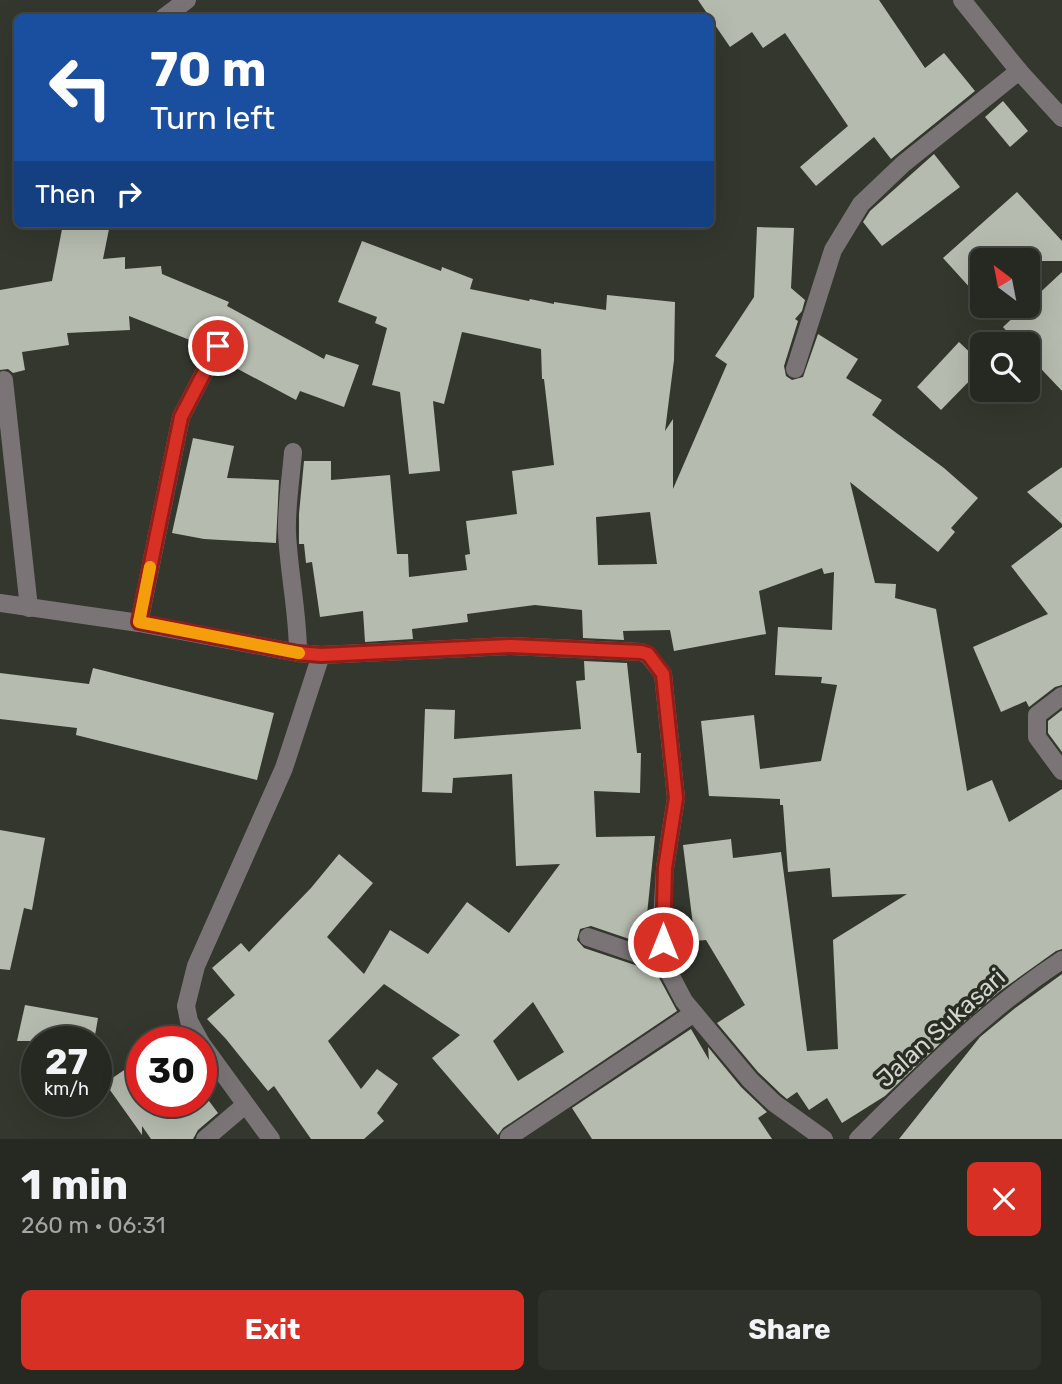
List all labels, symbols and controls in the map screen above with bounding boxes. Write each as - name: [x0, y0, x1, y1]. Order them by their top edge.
- text: 70 m: [150, 40, 267, 98]
- icon: left: [35, 42, 126, 133]
- text: Turn left: [150, 99, 275, 137]
- icon: right: [110, 175, 148, 213]
- text: Then: [35, 179, 96, 210]
- north arrow: [970, 248, 1040, 318]
- map controls: [970, 248, 1040, 402]
- pin: [188, 316, 248, 376]
- icon: arrive: [199, 327, 237, 365]
- button: search: [970, 332, 1040, 402]
- position arrow: [626, 905, 700, 979]
- street label: Jalan Sukasari: [871, 963, 1011, 1093]
- speed limit sign: 30: [126, 1026, 217, 1117]
- text: 27: [45, 1041, 88, 1083]
- text: km/h: [44, 1078, 89, 1100]
- text: 1 min: [21, 1160, 128, 1210]
- button: close: [967, 1162, 1041, 1236]
- text: 260 m · 06:31: [21, 1211, 166, 1239]
- button: Exit: [21, 1290, 524, 1370]
- button: Share: [538, 1290, 1041, 1370]

